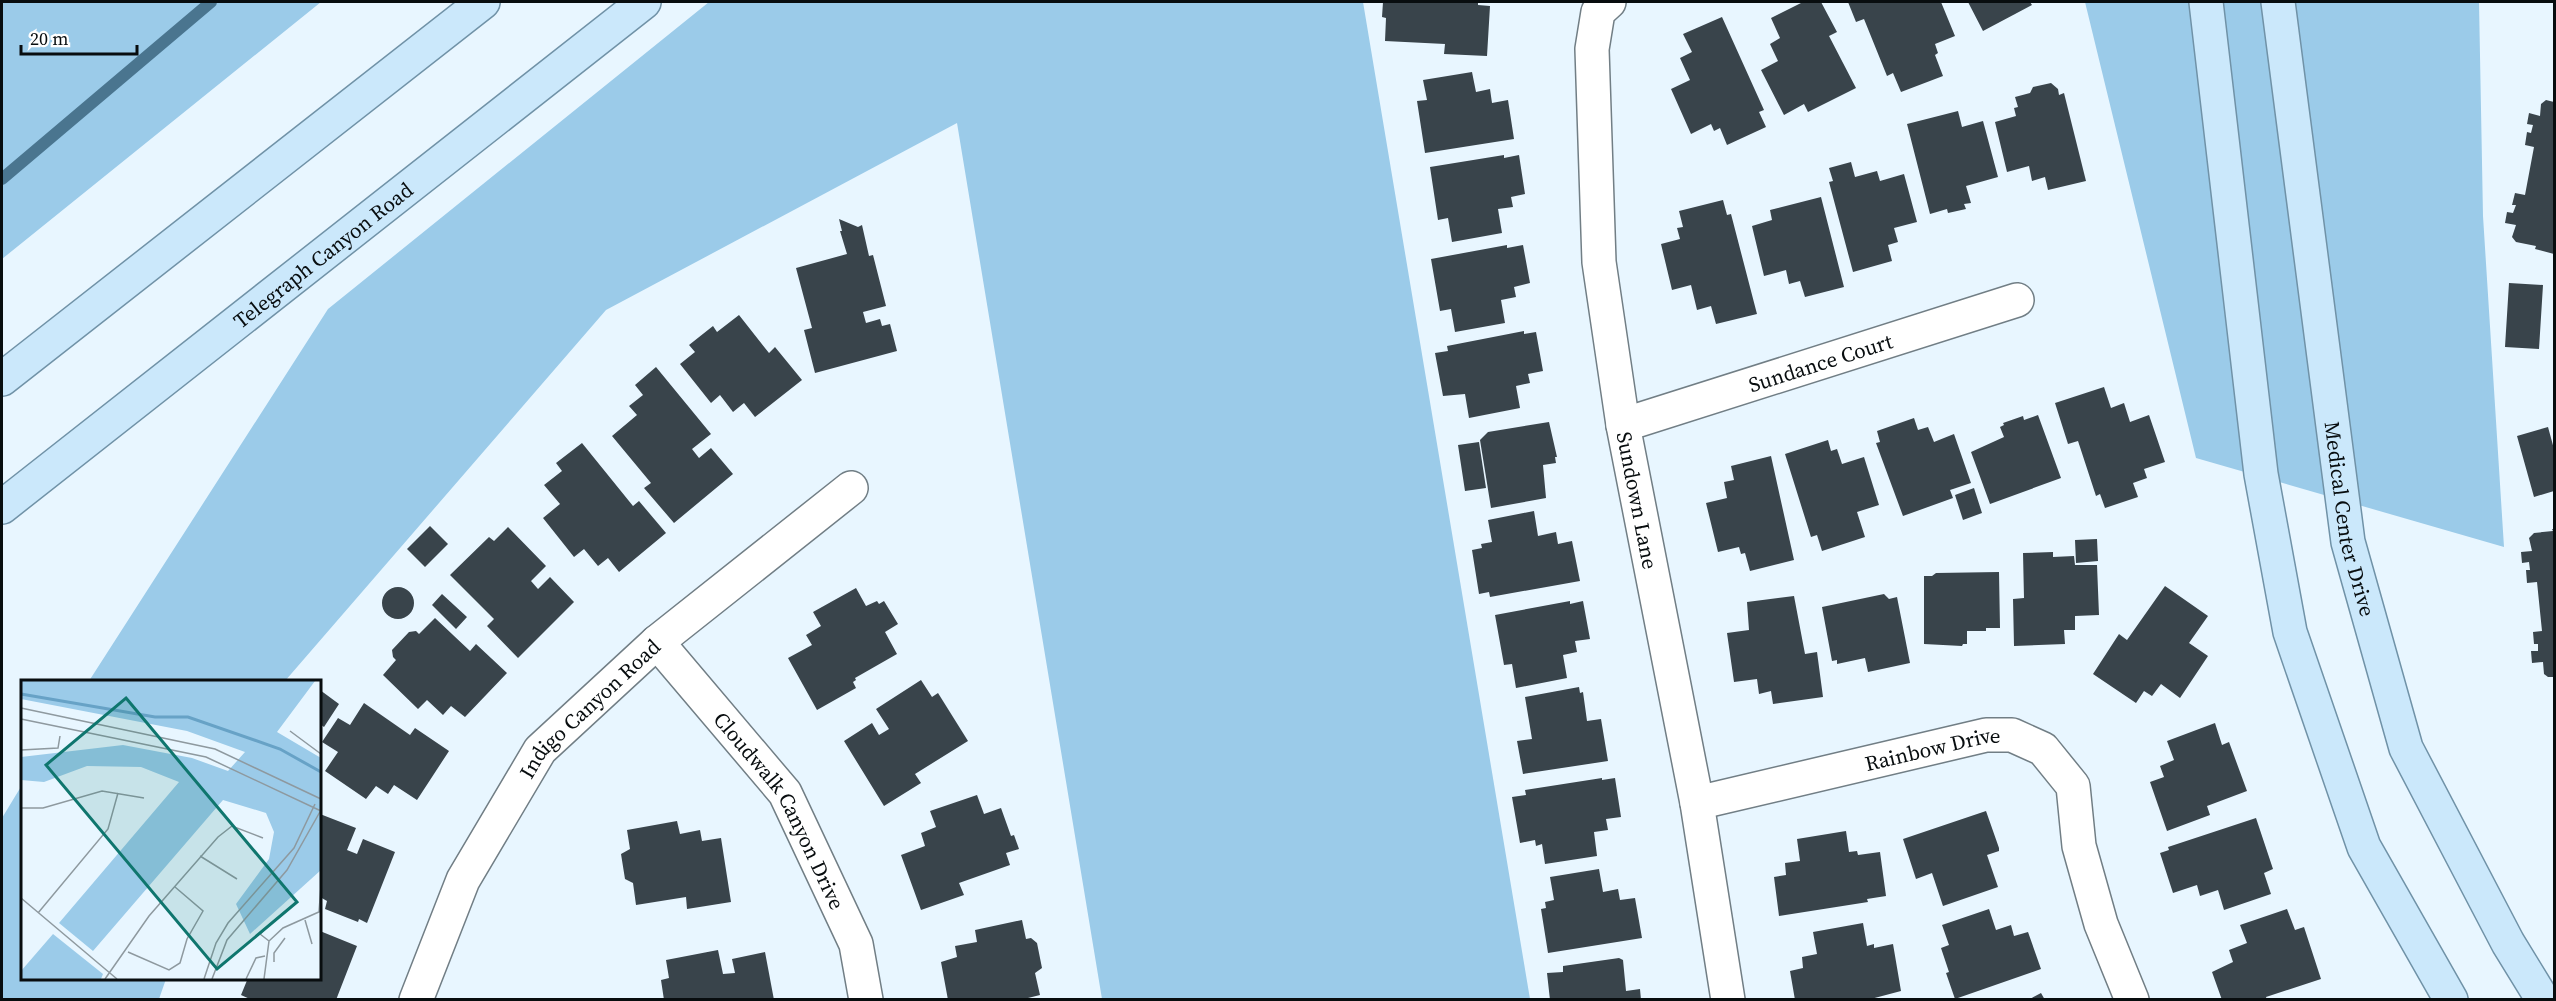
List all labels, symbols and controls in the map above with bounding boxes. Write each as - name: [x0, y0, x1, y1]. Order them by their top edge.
- scale bar: [21, 18, 136, 56]
- text: 20 m: [30, 26, 68, 51]
- street label: Telegraph Canyon Road: [227, 175, 419, 335]
- street label: Sundance Court: [1745, 326, 1896, 399]
- street label: Medical Center Drive: [2318, 420, 2383, 620]
- street label: Sundown Lane: [1610, 429, 1665, 571]
- street label: Indigo Canyon Road: [512, 632, 666, 784]
- inset map: [21, 680, 321, 980]
- street label: Cloudwalk Canyon Drive: [707, 705, 852, 914]
- street label: Rainbow Drive: [1862, 720, 2000, 778]

